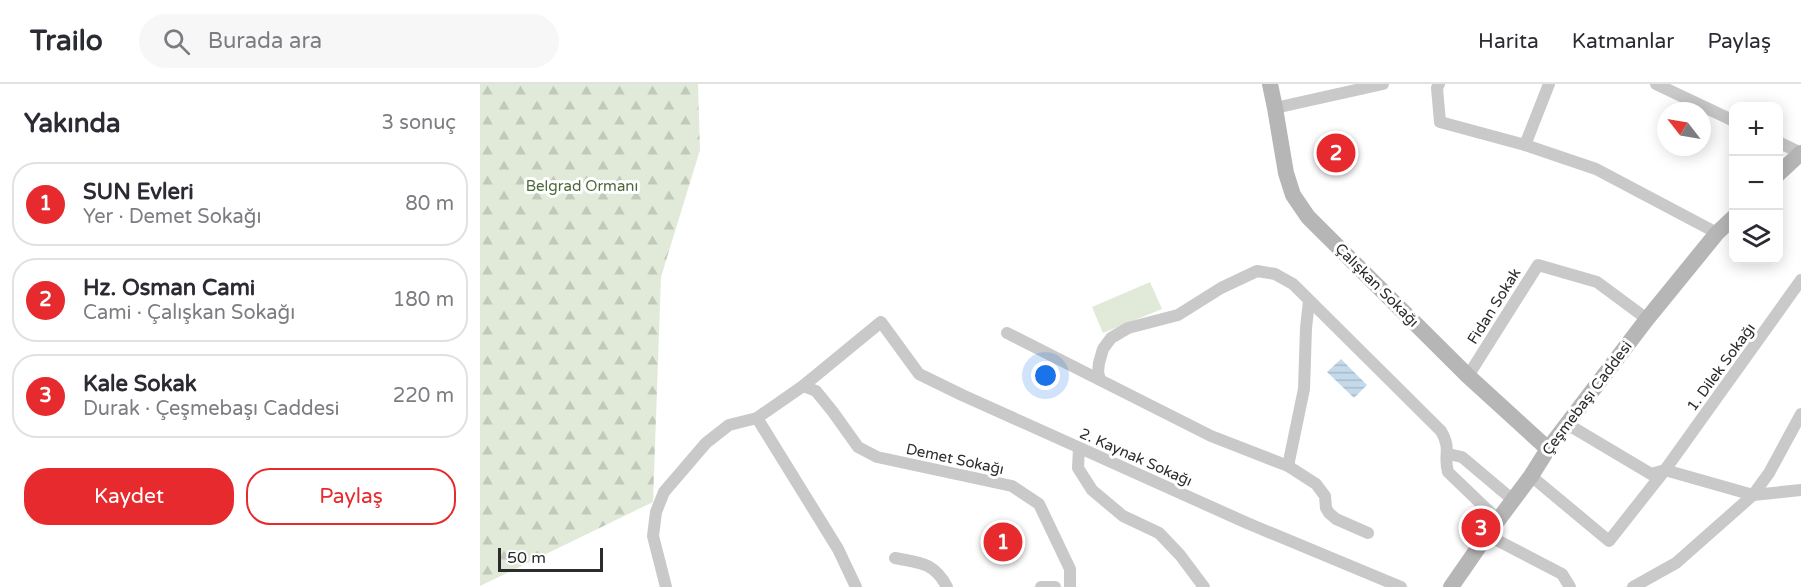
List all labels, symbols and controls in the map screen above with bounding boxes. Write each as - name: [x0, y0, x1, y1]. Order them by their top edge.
- search box: [139, 14, 559, 68]
- text: Trailo: [30, 24, 103, 58]
- icon: search: [160, 25, 193, 58]
- text: Burada ara: [208, 28, 322, 54]
- text: Harita: [1478, 29, 1539, 54]
- text: Katmanlar: [1572, 29, 1674, 54]
- text: Paylaş: [1707, 29, 1771, 54]
- north arrow: [1657, 102, 1711, 156]
- map controls: [1729, 102, 1783, 264]
- button: +: [1729, 102, 1783, 156]
- text: Yakında: [24, 108, 121, 139]
- text: 3 sonuç: [382, 111, 456, 135]
- pin: 2: [1316, 130, 1356, 176]
- button: −: [1729, 156, 1783, 210]
- park label: Belgrad Ormanı: [526, 177, 638, 195]
- text: SUN Evleri: [83, 179, 194, 205]
- text: 1: [39, 192, 52, 216]
- text: 80 m: [405, 192, 454, 216]
- text: Yer · Demet Sokağı: [83, 205, 261, 229]
- button: layers: [1729, 210, 1783, 264]
- street label: Çalışkan Sokağı: [1331, 239, 1423, 331]
- street label: Fidan Sokak: [1463, 265, 1525, 347]
- text: Hz. Osman Cami: [83, 275, 255, 301]
- text: 2: [39, 288, 52, 312]
- text: 180 m: [393, 288, 454, 312]
- text: Cami · Çalışkan Sokağı: [83, 301, 295, 325]
- street label: 1. Dilek Sokağı: [1683, 319, 1759, 415]
- street label: Çeşmebaşı Caddesi: [1538, 337, 1636, 459]
- your location: [1031, 361, 1060, 390]
- text: Kale Sokak: [83, 371, 197, 397]
- text: 3: [39, 384, 52, 408]
- text: 220 m: [393, 384, 454, 408]
- text: Durak · Çeşmebaşı Caddesi: [83, 397, 340, 421]
- street label: 2. Kaynak Sokağı: [1077, 424, 1195, 490]
- street label: Demet Sokağı: [905, 440, 1005, 478]
- button: Kaydet: [24, 468, 234, 525]
- button: Paylaş: [246, 468, 456, 525]
- pin: 3: [1462, 506, 1500, 550]
- pin: 1: [984, 520, 1022, 564]
- scale bar: [498, 545, 603, 572]
- text: 50 m: [507, 548, 546, 568]

